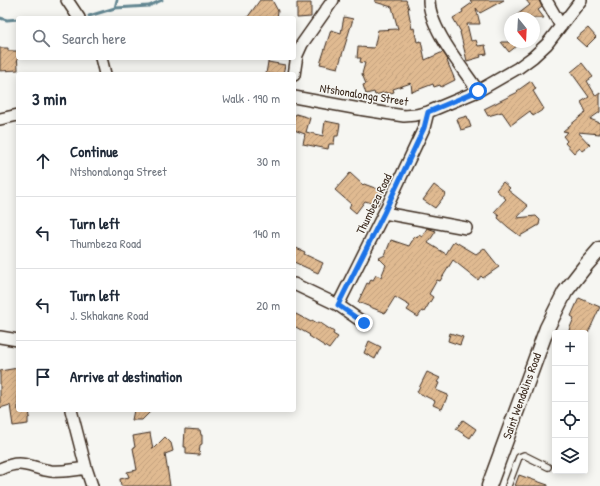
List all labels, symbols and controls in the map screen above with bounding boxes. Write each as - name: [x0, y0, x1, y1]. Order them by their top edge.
- north arrow: [504, 12, 540, 48]
- search box: [16, 16, 296, 60]
- icon: search: [30, 27, 52, 49]
- text: Search here: [62, 28, 126, 49]
- street label: Ntshonalonga Street: [319, 79, 410, 110]
- route start: [469, 82, 487, 100]
- text: 3 min: [32, 87, 67, 110]
- text: Walk · 190 m: [222, 89, 280, 107]
- text: Continue: [70, 141, 118, 162]
- icon: ahead: [32, 150, 54, 172]
- text: 30 m: [257, 152, 280, 170]
- text: Ntshonalonga Street: [70, 162, 167, 180]
- street label: Thumbeza Road: [352, 170, 396, 237]
- text: Turn left: [70, 213, 120, 234]
- icon: left: [32, 222, 54, 244]
- text: 140 m: [253, 224, 280, 242]
- text: Thumbeza Road: [70, 234, 141, 252]
- text: Turn left: [70, 285, 120, 306]
- icon: left: [32, 294, 54, 316]
- text: 20 m: [256, 296, 280, 314]
- text: J. Skhakane Road: [70, 306, 148, 324]
- route end: [355, 314, 373, 332]
- map controls: [552, 330, 588, 474]
- button: +: [552, 330, 588, 366]
- street label: Saint Wendolins Road: [498, 350, 545, 441]
- icon: arrive: [32, 366, 54, 388]
- text: Arrive at destination: [70, 366, 182, 387]
- button: −: [552, 366, 588, 402]
- button: locate: [552, 402, 588, 438]
- button: layers: [552, 438, 588, 474]

